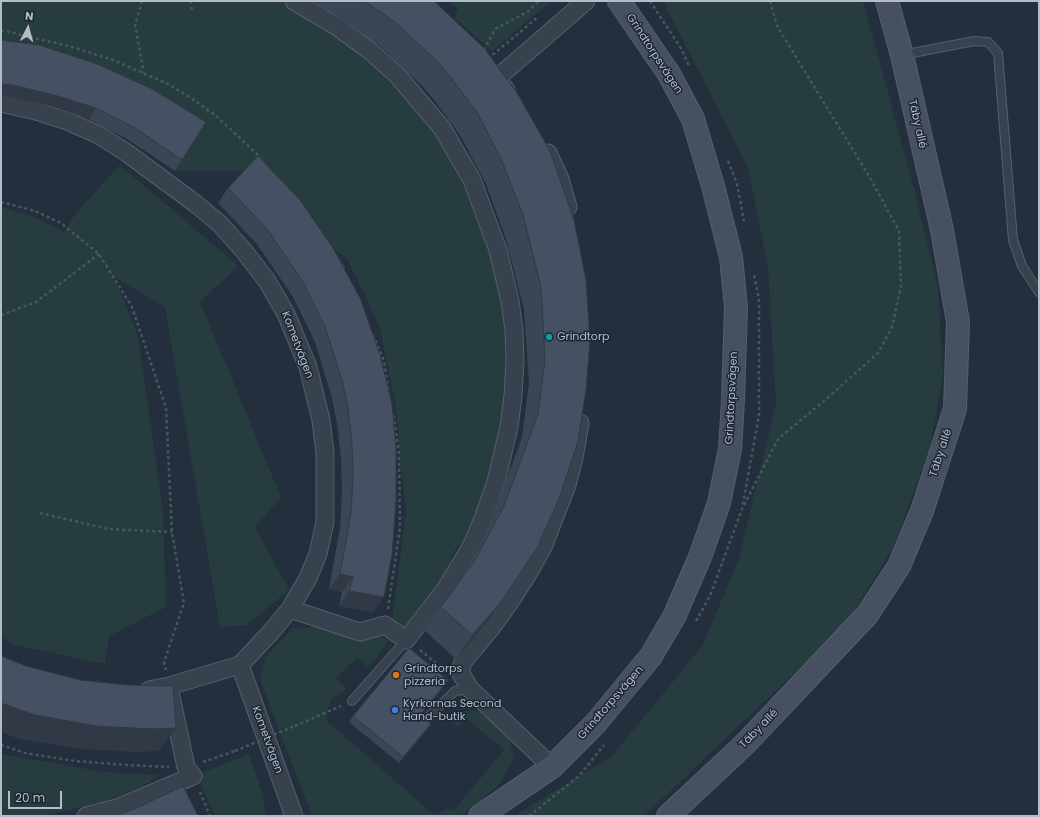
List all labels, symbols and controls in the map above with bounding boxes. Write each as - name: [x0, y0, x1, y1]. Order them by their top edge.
- north arrow: [8, 8, 48, 48]
- text: N: [24, 8, 34, 24]
- street label: Grindtorpsvägen: [623, 11, 685, 97]
- street label: Täby allé: [905, 98, 929, 150]
- street label: Kometvägen: [278, 310, 316, 380]
- place label: Grindtorp: [557, 330, 609, 344]
- marker: Grindtorp: [544, 332, 554, 342]
- street label: Grindtorpsvägen: [723, 351, 741, 445]
- street label: Täby allé: [927, 427, 955, 479]
- place label: Grindtorps pizzeria: [404, 662, 462, 688]
- street label: Grindtorpsvägen: [575, 664, 647, 742]
- marker: Grindtorps pizzeria: [391, 670, 401, 680]
- place label: Kyrkornas Second Hand-butik: [403, 697, 501, 723]
- street label: Kometvägen: [249, 705, 285, 775]
- marker: Kyrkornas Second Hand-butik: [390, 705, 400, 715]
- street label: Täby allé: [737, 707, 781, 751]
- scale bar: [10, 783, 64, 809]
- text: 20 m: [15, 789, 45, 806]

